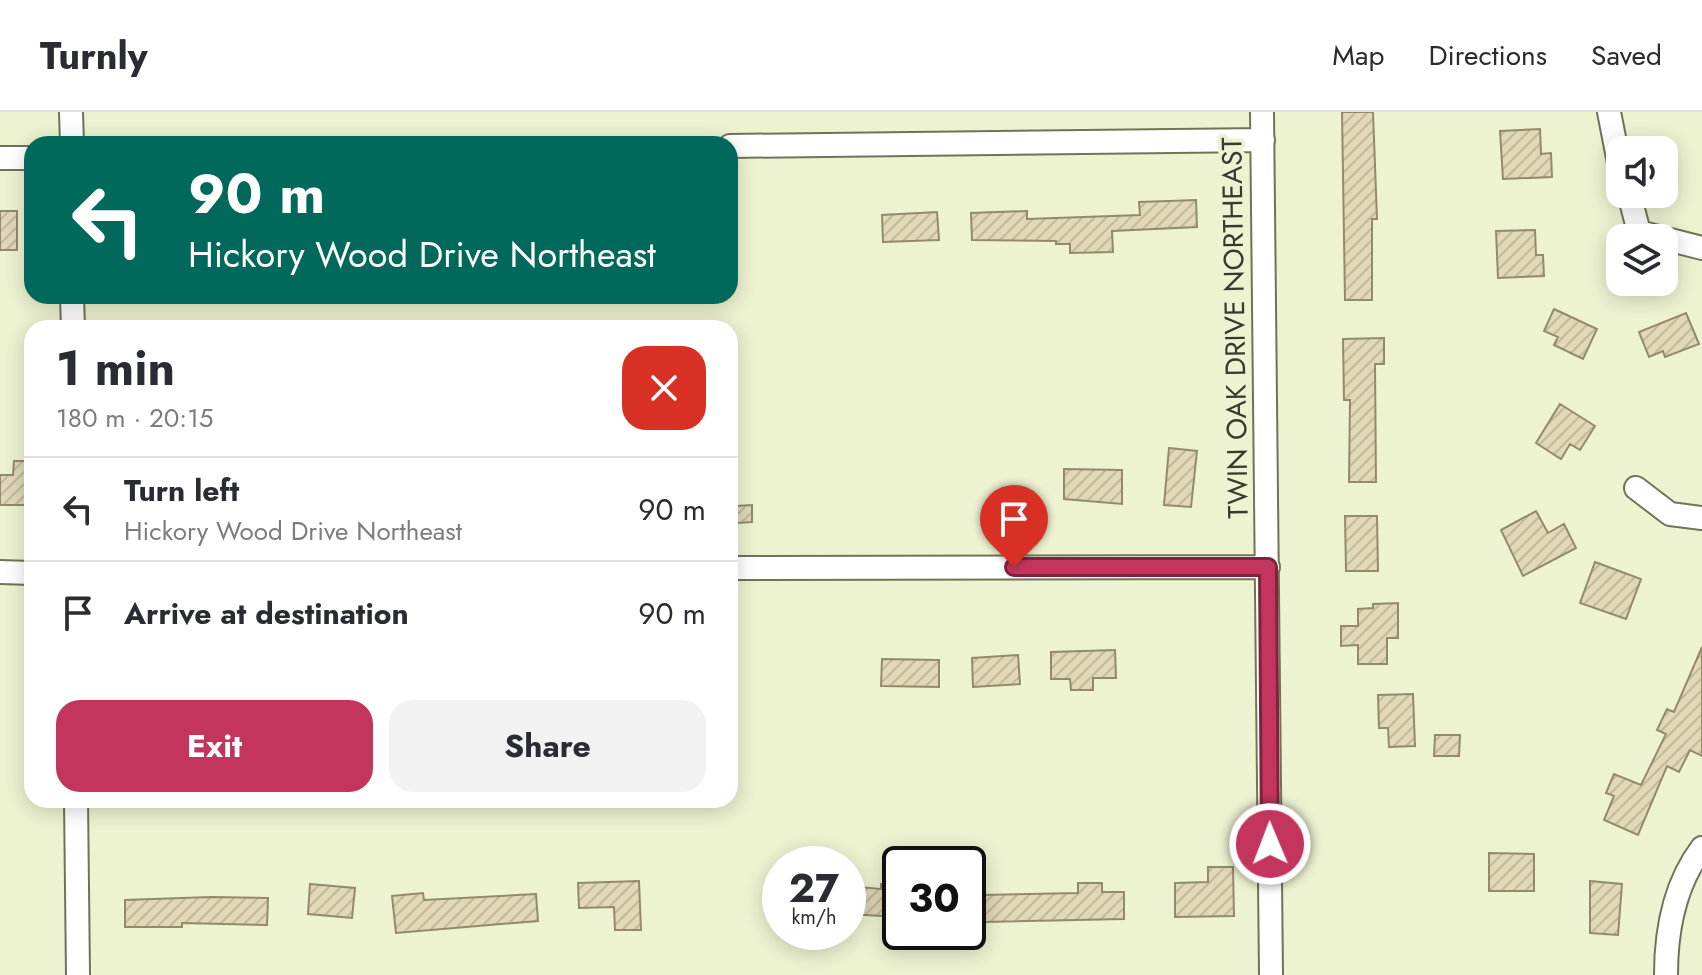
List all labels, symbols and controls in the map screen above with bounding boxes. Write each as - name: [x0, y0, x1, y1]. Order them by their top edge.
- text: Turnly: [40, 28, 148, 83]
- text: Map: [1332, 35, 1384, 76]
- text: Directions: [1428, 35, 1547, 76]
- text: Saved: [1591, 35, 1662, 76]
- map controls: [1606, 136, 1678, 296]
- button: sound: [1606, 136, 1678, 208]
- street label: TWIN OAK DRIVE NORTHEAST: [1211, 137, 1259, 519]
- text: 90 m: [188, 153, 325, 234]
- icon: left: [56, 168, 160, 272]
- button: layers: [1606, 224, 1678, 296]
- text: Hickory Wood Drive Northeast: [188, 228, 656, 280]
- text: 1 min: [56, 334, 175, 403]
- button: close: [622, 346, 706, 430]
- text: 180 m · 20:15: [56, 399, 214, 437]
- text: Turn left: [124, 469, 239, 512]
- pin: [980, 485, 1048, 567]
- icon: left: [56, 487, 100, 531]
- text: 90 m: [638, 488, 706, 531]
- icon: arrive: [992, 497, 1036, 541]
- text: Hickory Wood Drive Northeast: [124, 512, 462, 550]
- icon: arrive: [56, 591, 100, 635]
- text: Arrive at destination: [124, 592, 409, 635]
- text: 90 m: [638, 592, 706, 635]
- button: Exit: [56, 700, 373, 792]
- button: Share: [389, 700, 706, 792]
- position arrow: [1228, 802, 1312, 886]
- speed limit sign: 30: [882, 846, 986, 950]
- text: 27: [789, 859, 839, 917]
- text: km/h: [791, 903, 837, 932]

